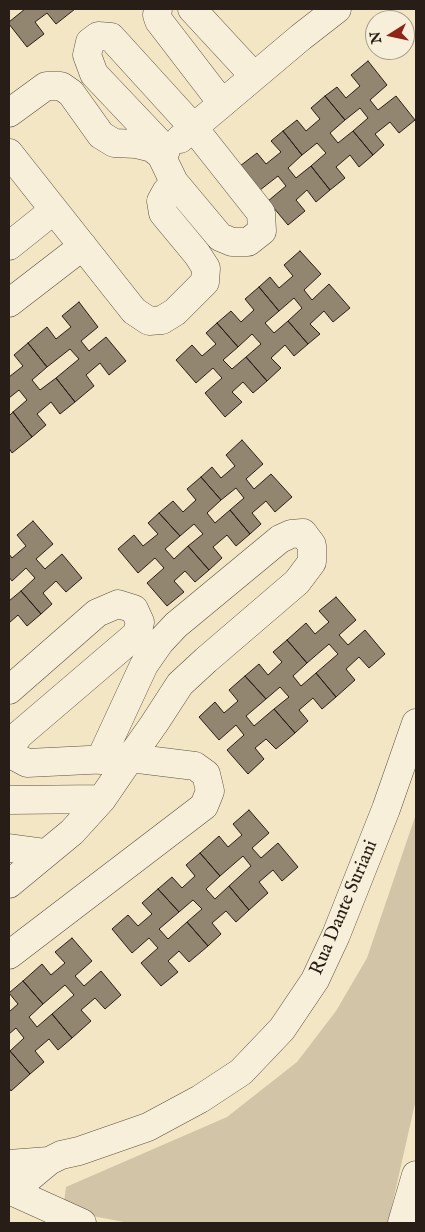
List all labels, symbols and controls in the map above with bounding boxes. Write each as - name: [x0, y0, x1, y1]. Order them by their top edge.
- north arrow: [365, 10, 415, 60]
- text: N: [366, 30, 386, 45]
- street label: Rua Dante Suriani: [306, 837, 384, 979]

